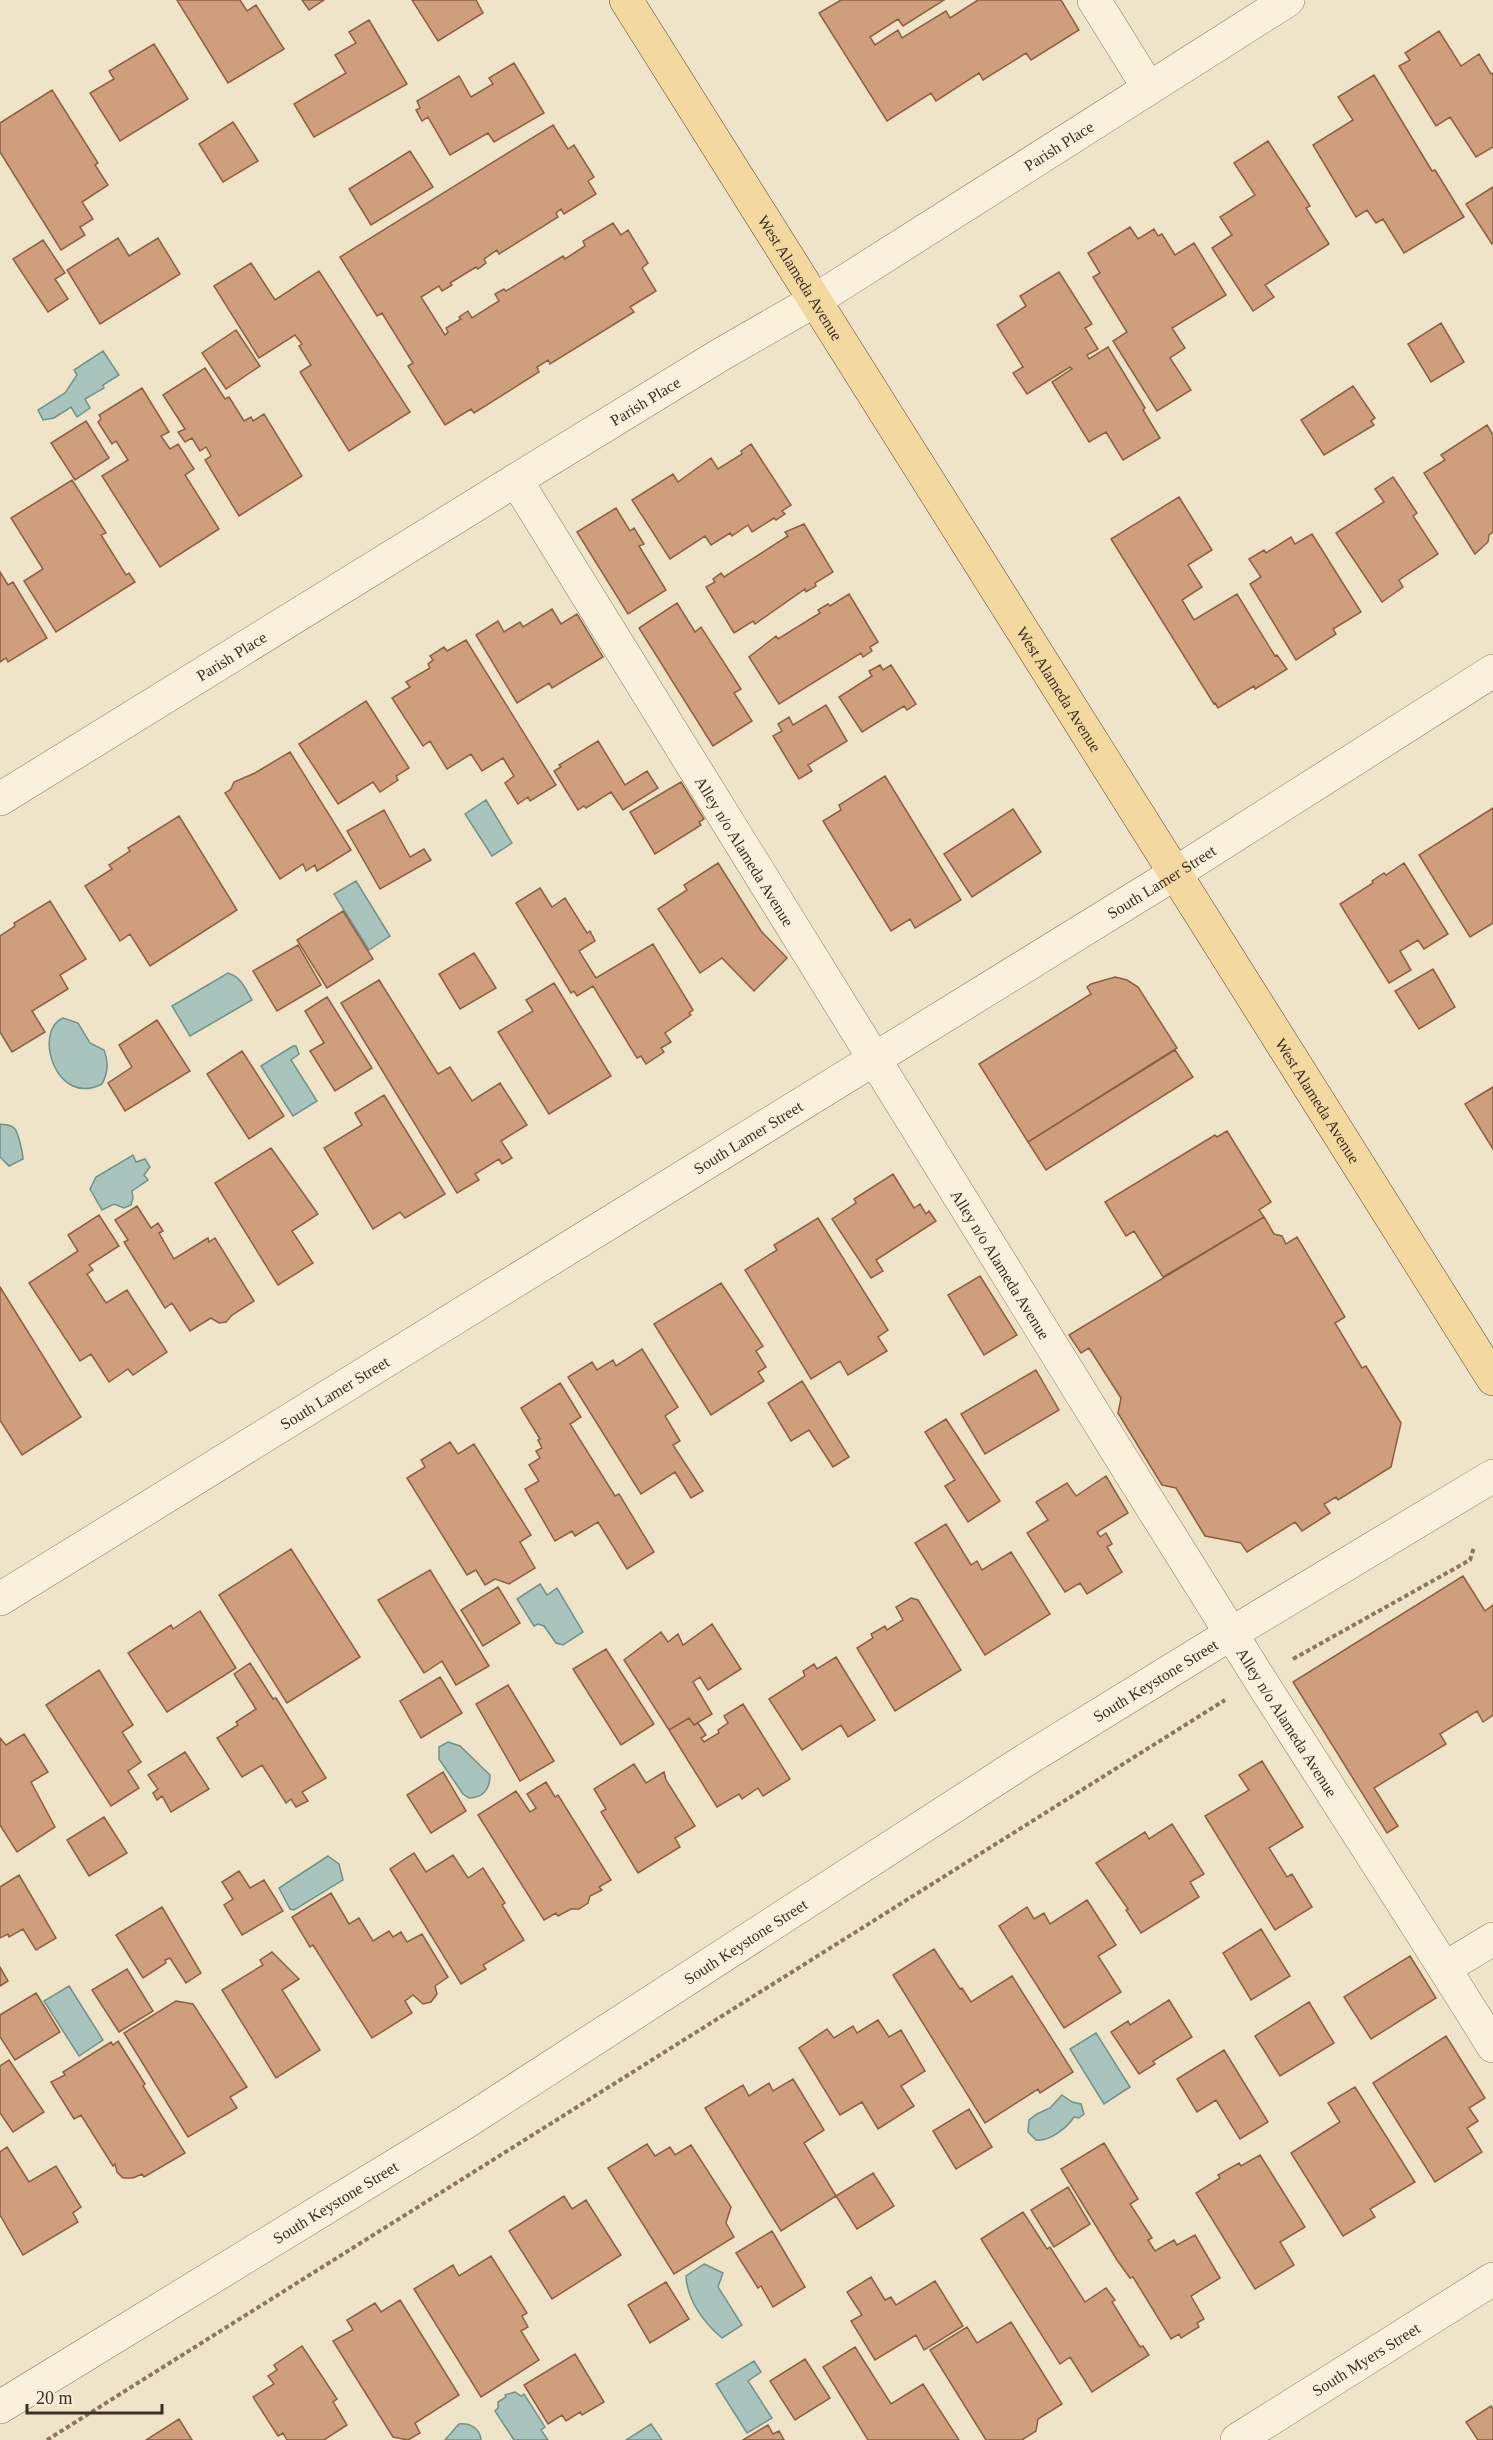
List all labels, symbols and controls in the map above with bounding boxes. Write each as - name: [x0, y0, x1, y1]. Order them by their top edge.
- street label: Parish Place: [1021, 118, 1097, 174]
- street label: West Alameda Avenue: [755, 212, 846, 344]
- street label: Parish Place: [607, 374, 683, 429]
- street label: West Alameda Avenue: [1013, 624, 1104, 755]
- street label: Parish Place: [194, 628, 270, 684]
- street label: Alley n/o Alameda Avenue: [692, 773, 797, 929]
- street label: South Lamer Street: [1104, 841, 1219, 922]
- street label: West Alameda Avenue: [1272, 1035, 1363, 1166]
- street label: South Lamer Street: [691, 1097, 806, 1178]
- street label: Alley n/o Alameda Avenue: [947, 1187, 1053, 1342]
- street label: South Lamer Street: [277, 1353, 393, 1433]
- street label: South Keystone Street: [1090, 1636, 1221, 1725]
- street label: Alley n/o Alameda Avenue: [1233, 1645, 1340, 1800]
- street label: South Keystone Street: [681, 1895, 811, 1988]
- street label: South Keystone Street: [270, 2157, 402, 2247]
- street label: South Myers Street: [1309, 2319, 1423, 2400]
- scale bar: [27, 2377, 162, 2415]
- text: 20 m: [36, 2388, 73, 2408]

